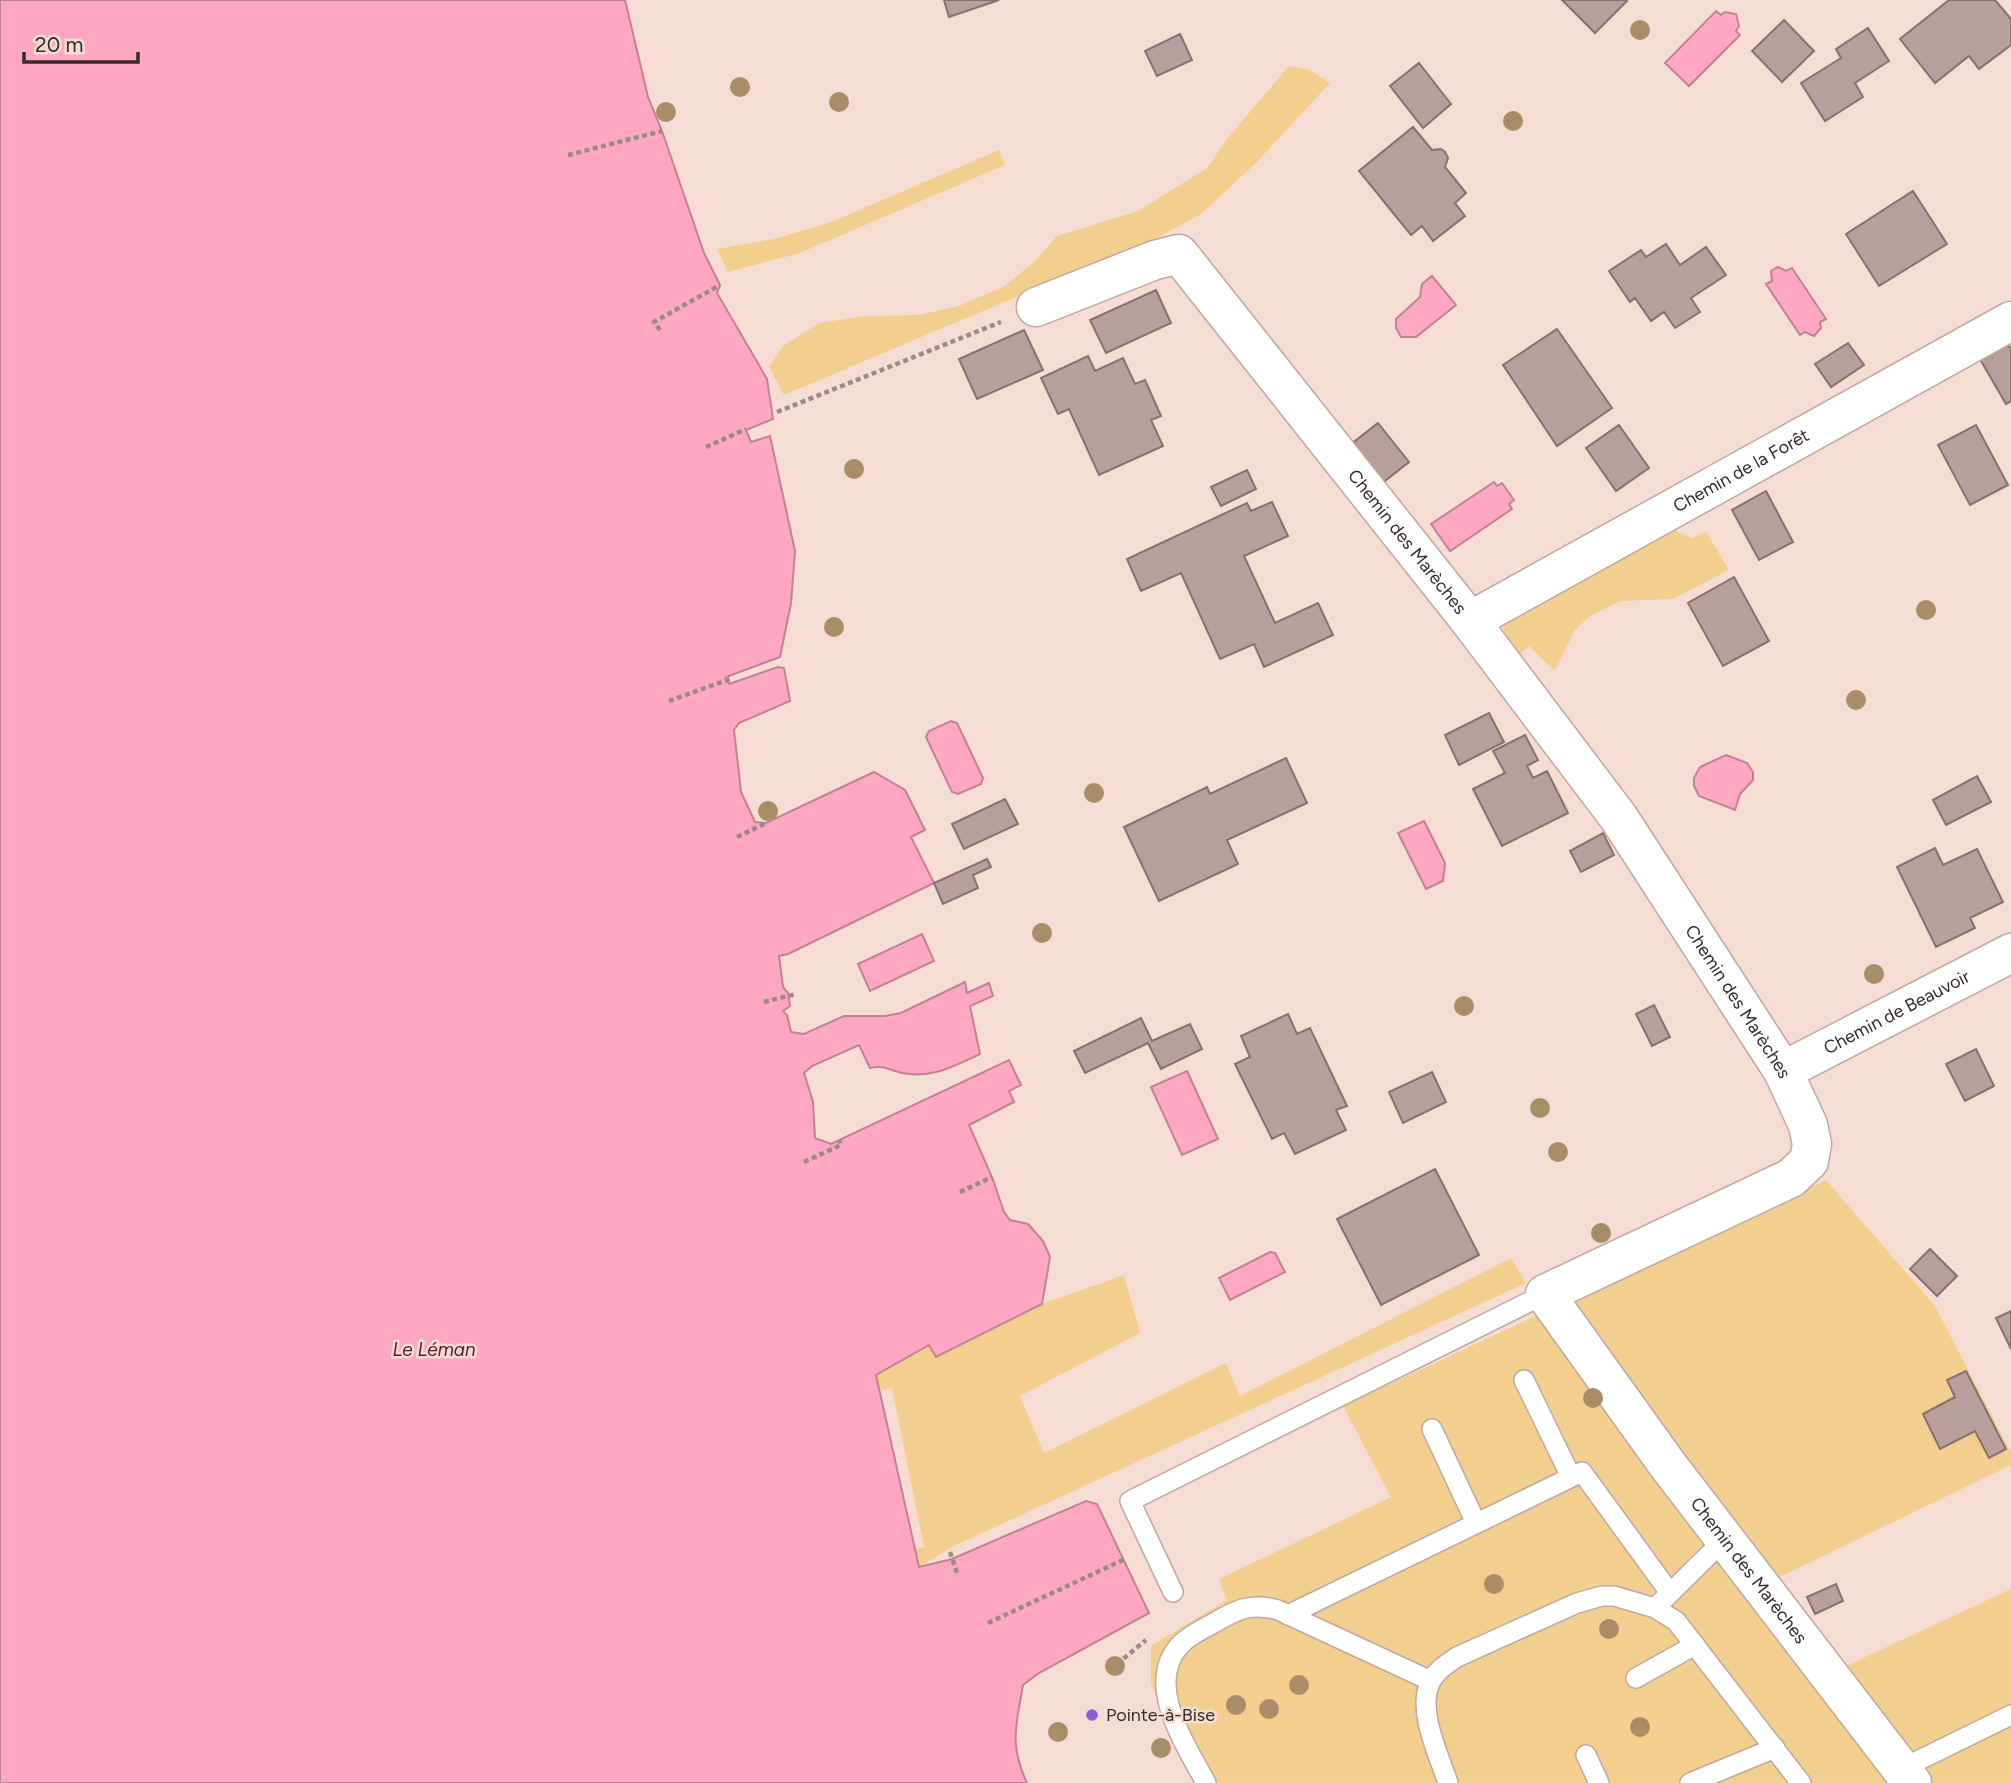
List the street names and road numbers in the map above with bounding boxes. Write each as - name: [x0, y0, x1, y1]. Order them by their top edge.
- street label: Chemin de la Forêt: [1669, 424, 1813, 517]
- street label: Chemin des Marèches: [1343, 465, 1471, 619]
- street label: Chemin des Marèches: [1680, 921, 1796, 1082]
- street label: Chemin de Beauvoir: [1820, 965, 1974, 1059]
- street label: Chemin des Marèches: [1686, 1493, 1812, 1648]

